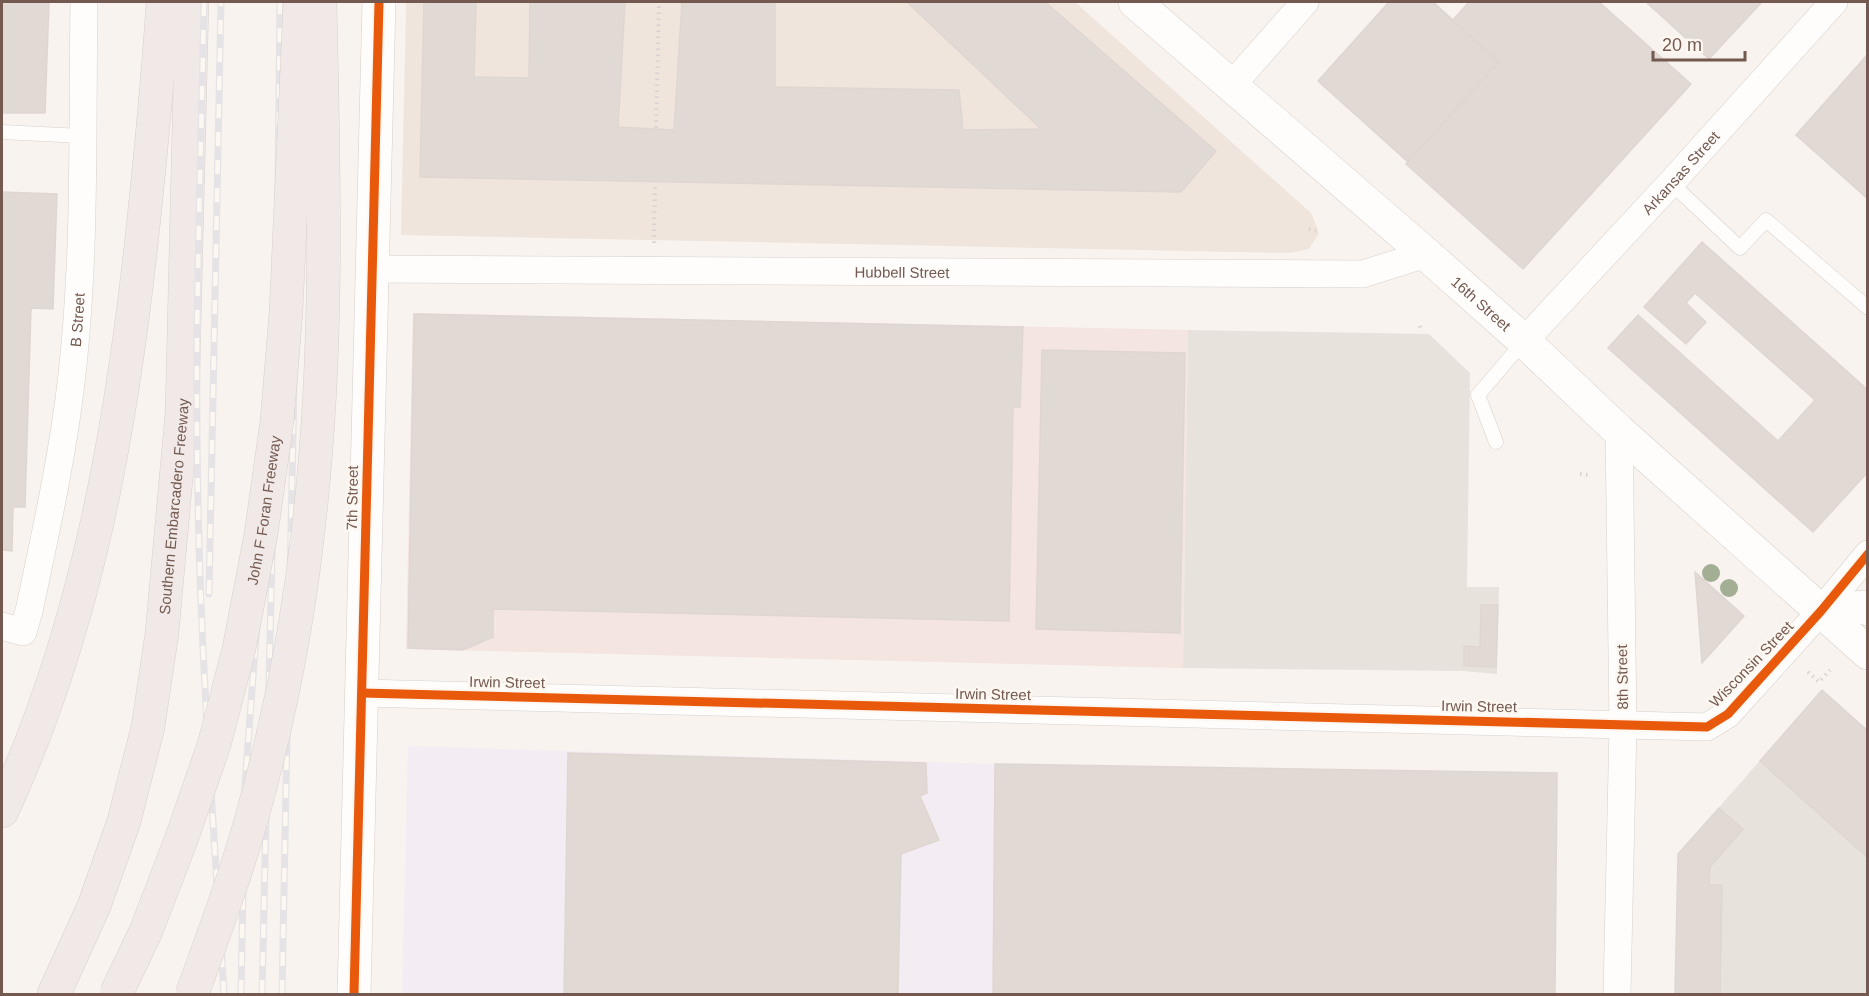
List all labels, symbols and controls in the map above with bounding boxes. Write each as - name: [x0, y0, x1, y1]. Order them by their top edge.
- scale bar: [1653, 24, 1744, 62]
- text: 20 m: [1662, 35, 1702, 55]
- street label: Arkansas Street: [1638, 126, 1723, 217]
- street label: Hubbell Street: [854, 263, 950, 280]
- street label: 16th Street: [1448, 272, 1515, 334]
- street label: B Street: [66, 292, 87, 348]
- street label: Southern Embarcadero Freeway: [155, 398, 191, 615]
- street label: John F Foran Freeway: [243, 434, 283, 586]
- street label: 7th Street: [343, 465, 361, 531]
- street label: Wisconsin Street: [1706, 617, 1797, 710]
- street label: 8th Street: [1613, 644, 1631, 710]
- street label: Irwin Street: [469, 673, 546, 691]
- street label: Irwin Street: [955, 685, 1032, 703]
- street label: Irwin Street: [1441, 697, 1518, 715]

